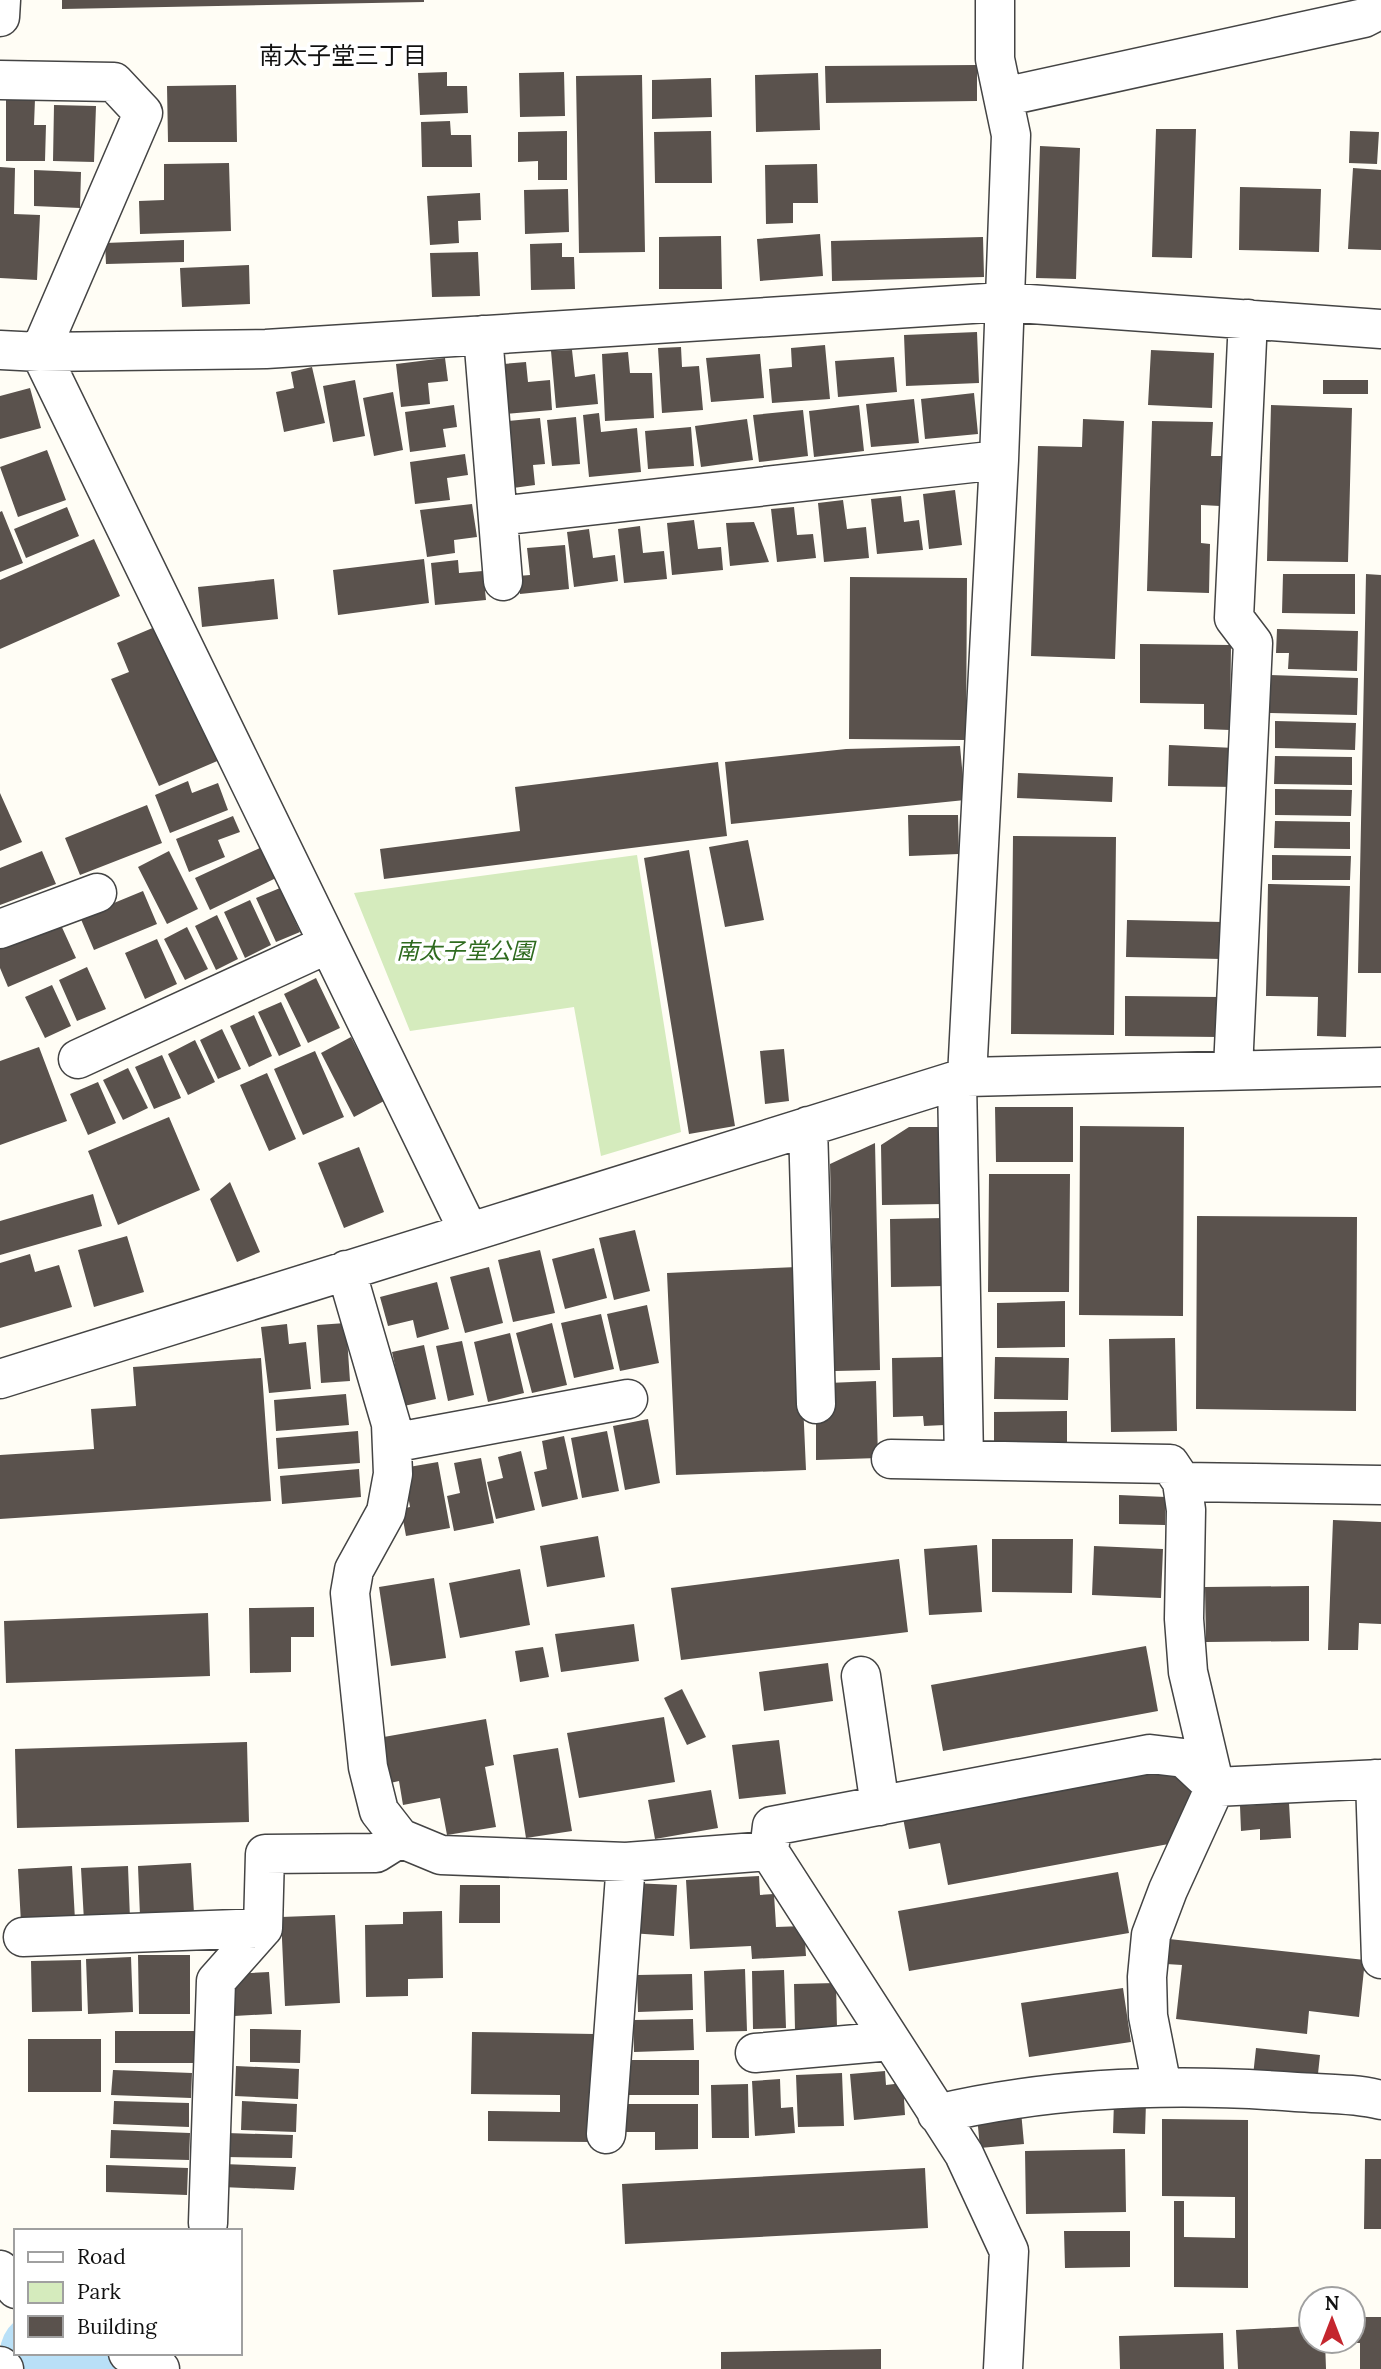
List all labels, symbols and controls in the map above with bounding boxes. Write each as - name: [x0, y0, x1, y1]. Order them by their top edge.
- district label: 南太子堂三丁目: [259, 40, 427, 71]
- park label: 南太子堂公園: [396, 936, 537, 965]
- legend: [14, 2229, 242, 2355]
- text: Road: [77, 2243, 126, 2270]
- text: Park: [77, 2278, 121, 2305]
- north arrow: [1297, 2285, 1367, 2355]
- text: N: [1325, 2291, 1340, 2315]
- text: Building: [77, 2313, 157, 2340]

